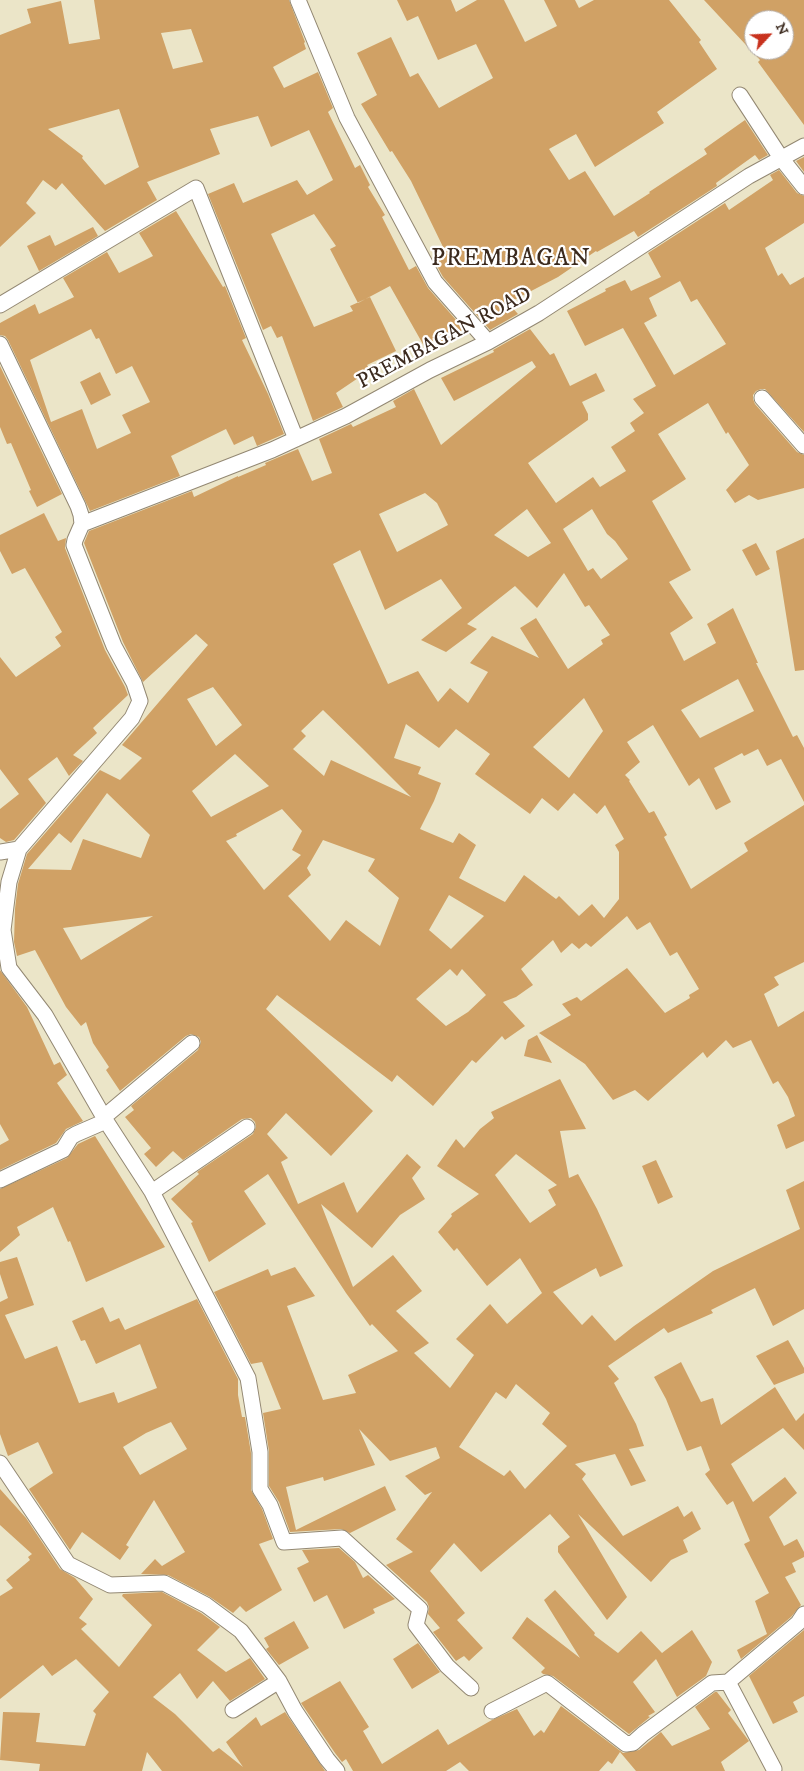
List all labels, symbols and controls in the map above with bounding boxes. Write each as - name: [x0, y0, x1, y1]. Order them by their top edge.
- north arrow: [744, 10, 794, 60]
- text: N: [771, 20, 792, 38]
- district label: PREMBAGAN: [430, 246, 592, 274]
- street label: PREMBAGAN ROAD: [353, 282, 537, 396]

